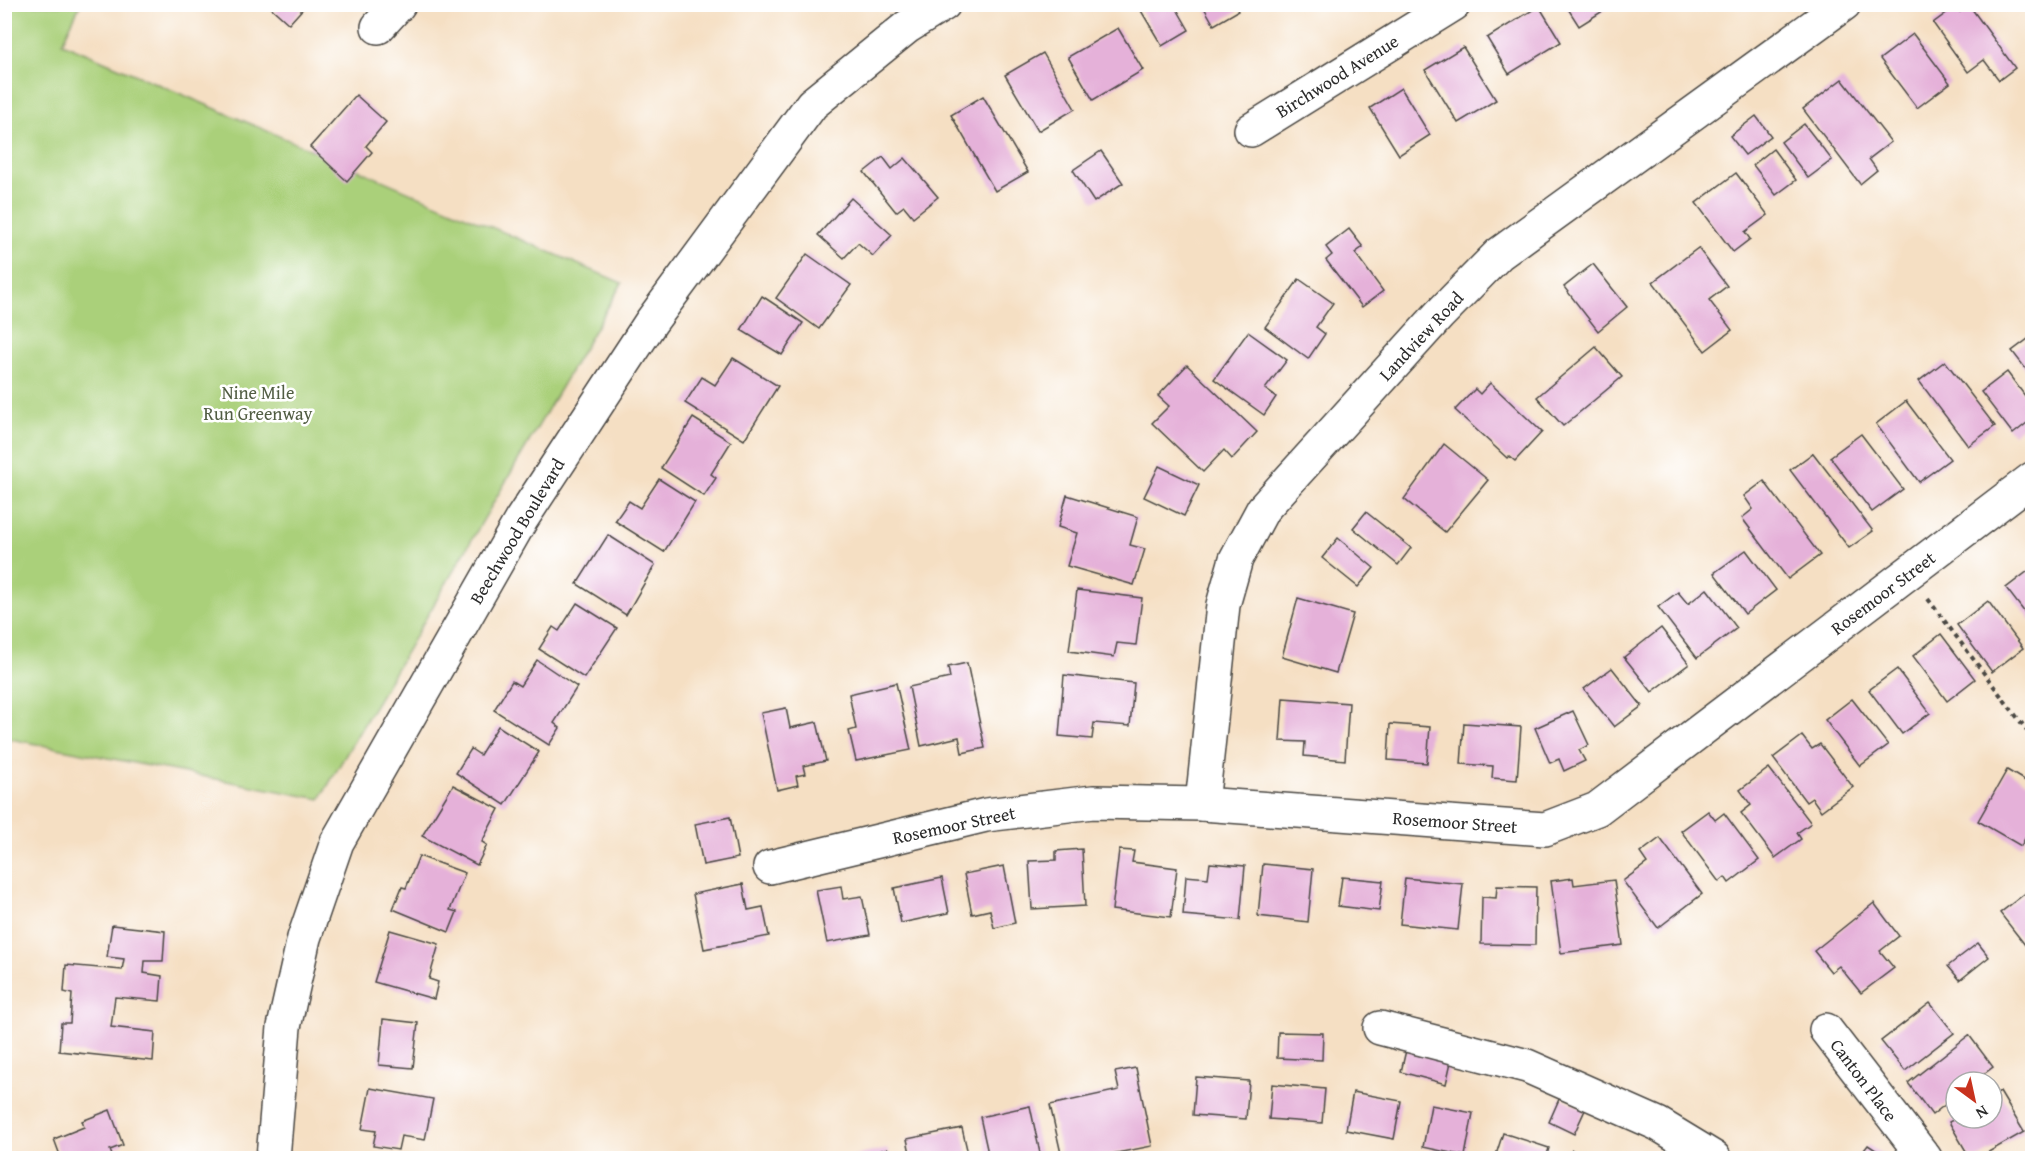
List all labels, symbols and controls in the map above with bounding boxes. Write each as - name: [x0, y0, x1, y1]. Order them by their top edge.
- street label: Birchwood Avenue: [1270, 27, 1404, 125]
- street label: Landview Road: [1372, 285, 1470, 387]
- park label: Nine Mile Run Greenway: [204, 379, 312, 427]
- street label: Beechwood Boulevard: [463, 453, 572, 609]
- street label: Rosemoor Street: [1825, 544, 1942, 641]
- street label: Rosemoor Street: [890, 799, 1019, 851]
- street label: Rosemoor Street: [1392, 804, 1519, 840]
- street label: Canton Place: [1824, 1033, 1904, 1127]
- north arrow: [1944, 1070, 2004, 1130]
- text: N: [1971, 1100, 1993, 1126]

